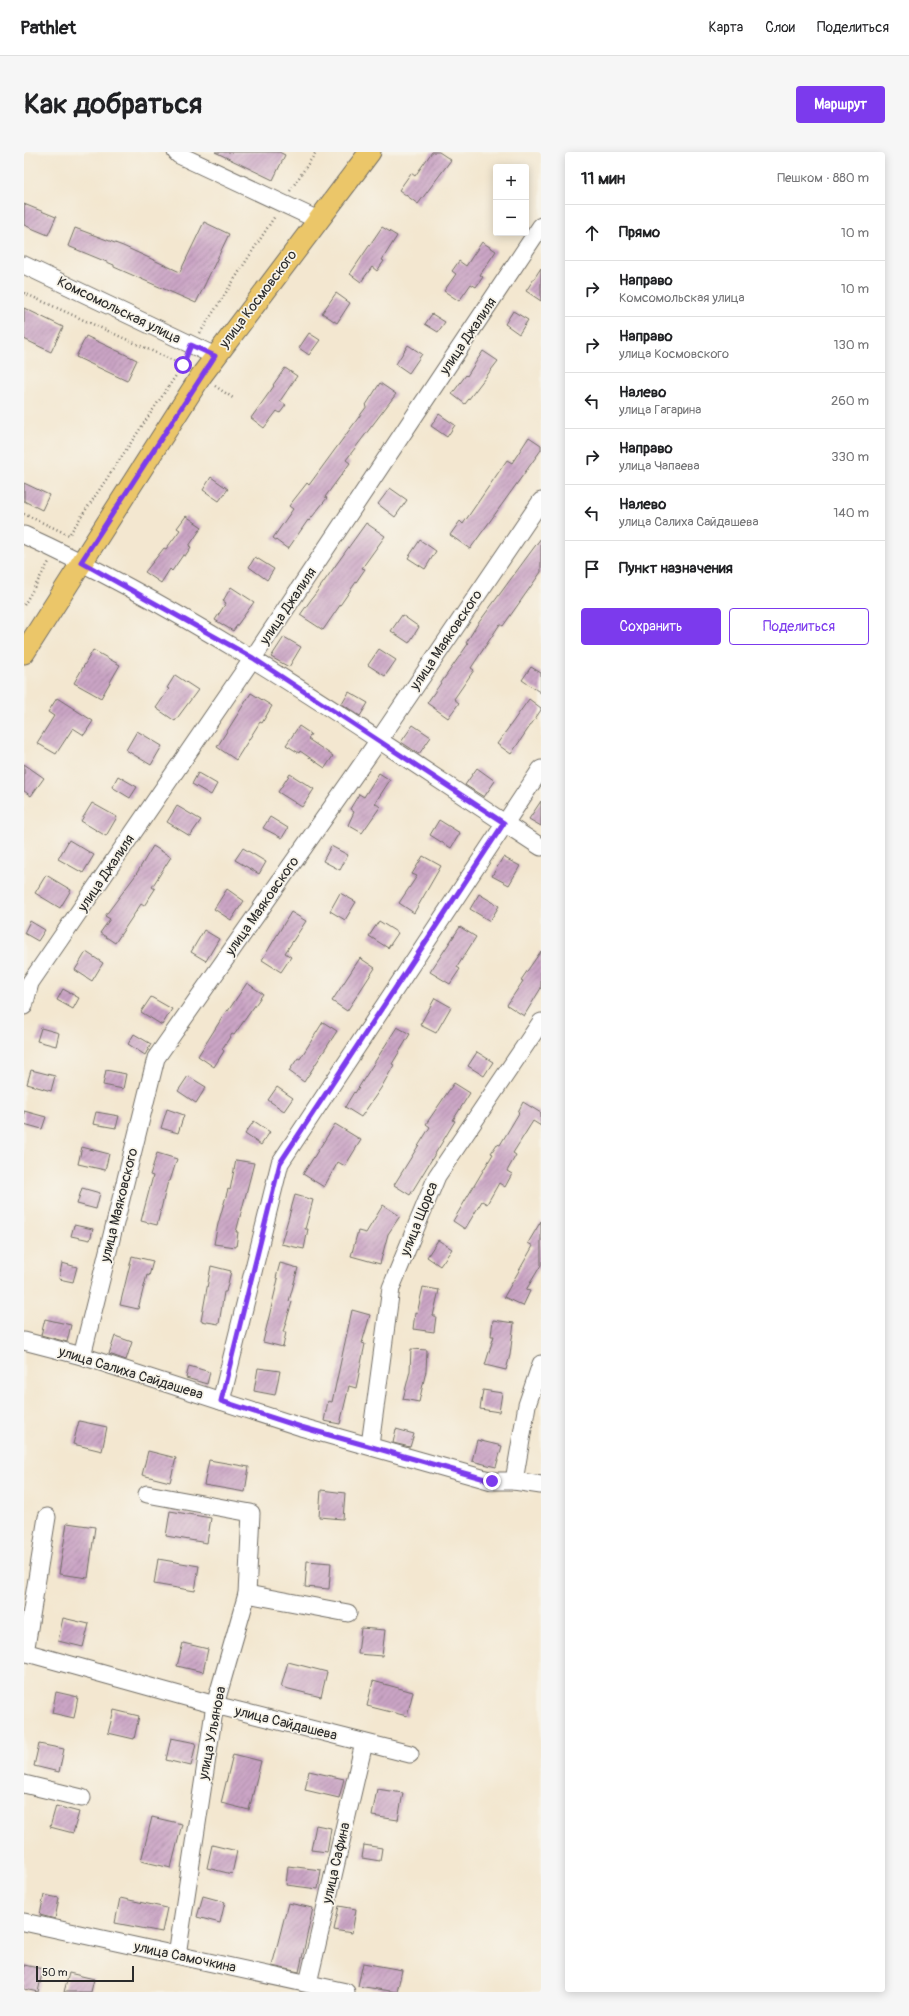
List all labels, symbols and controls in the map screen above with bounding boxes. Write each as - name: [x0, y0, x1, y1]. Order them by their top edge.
- text: Pathlet: [20, 16, 76, 40]
- text: Карта: [709, 19, 743, 36]
- text: Слои: [765, 19, 795, 36]
- text: Поделиться: [817, 19, 889, 36]
- button: Маршрут: [796, 86, 885, 123]
- text: Как добраться: [24, 87, 202, 122]
- map controls: [493, 164, 529, 236]
- button: +: [493, 164, 529, 200]
- text: 11 мин: [581, 168, 625, 189]
- text: Пешком · 880 m: [777, 170, 869, 186]
- button: −: [493, 200, 529, 236]
- icon: ahead: [581, 222, 603, 244]
- text: Прямо: [619, 223, 660, 242]
- text: 10 m: [841, 225, 869, 241]
- street label: улица Космовского: [215, 246, 301, 352]
- text: Направо: [619, 271, 673, 290]
- street label: Комсомольская улица: [54, 273, 184, 347]
- icon: right: [581, 278, 603, 300]
- text: 10 m: [841, 281, 869, 297]
- text: Комсомольская улица: [619, 290, 745, 306]
- street label: улица Джалиля: [435, 294, 500, 379]
- text: Направо: [619, 327, 673, 346]
- icon: right: [581, 334, 603, 356]
- text: 130 m: [833, 337, 869, 353]
- text: улица Космовского: [619, 346, 729, 362]
- route start: [174, 356, 192, 374]
- text: Налево: [619, 383, 666, 402]
- icon: left: [581, 390, 603, 412]
- text: 260 m: [831, 393, 869, 409]
- text: улица Гагарина: [619, 402, 701, 418]
- text: Направо: [619, 439, 673, 458]
- icon: right: [581, 446, 603, 468]
- text: 330 m: [831, 449, 869, 465]
- text: улица Чапаева: [619, 458, 700, 474]
- text: Налево: [619, 495, 666, 514]
- icon: left: [581, 502, 603, 524]
- text: 140 m: [833, 505, 869, 521]
- text: улица Салиха Сайдашева: [619, 514, 758, 530]
- icon: arrive: [581, 558, 603, 580]
- text: Пункт назначения: [619, 559, 733, 578]
- street label: улица Джалиля: [255, 564, 320, 649]
- street label: улица Маяковского: [406, 586, 486, 694]
- button: Сохранить: [581, 608, 721, 645]
- button: Поделиться: [729, 608, 869, 645]
- street label: улица Джалиля: [73, 831, 138, 916]
- street label: улица Маяковского: [221, 853, 303, 960]
- street label: улица Маяковского: [96, 1146, 141, 1265]
- street label: улица Щорса: [396, 1180, 442, 1259]
- street label: улица Салиха Сайдашева: [56, 1343, 205, 1403]
- route end: [483, 1472, 501, 1490]
- street label: улица Ульянова: [194, 1685, 229, 1782]
- street label: улица Сайдашева: [232, 1702, 339, 1744]
- street label: улица Сафина: [318, 1821, 354, 1906]
- street label: улица Самочкина: [131, 1938, 238, 1976]
- scale bar: [36, 1964, 134, 1983]
- text: 50 m: [42, 1966, 68, 1979]

